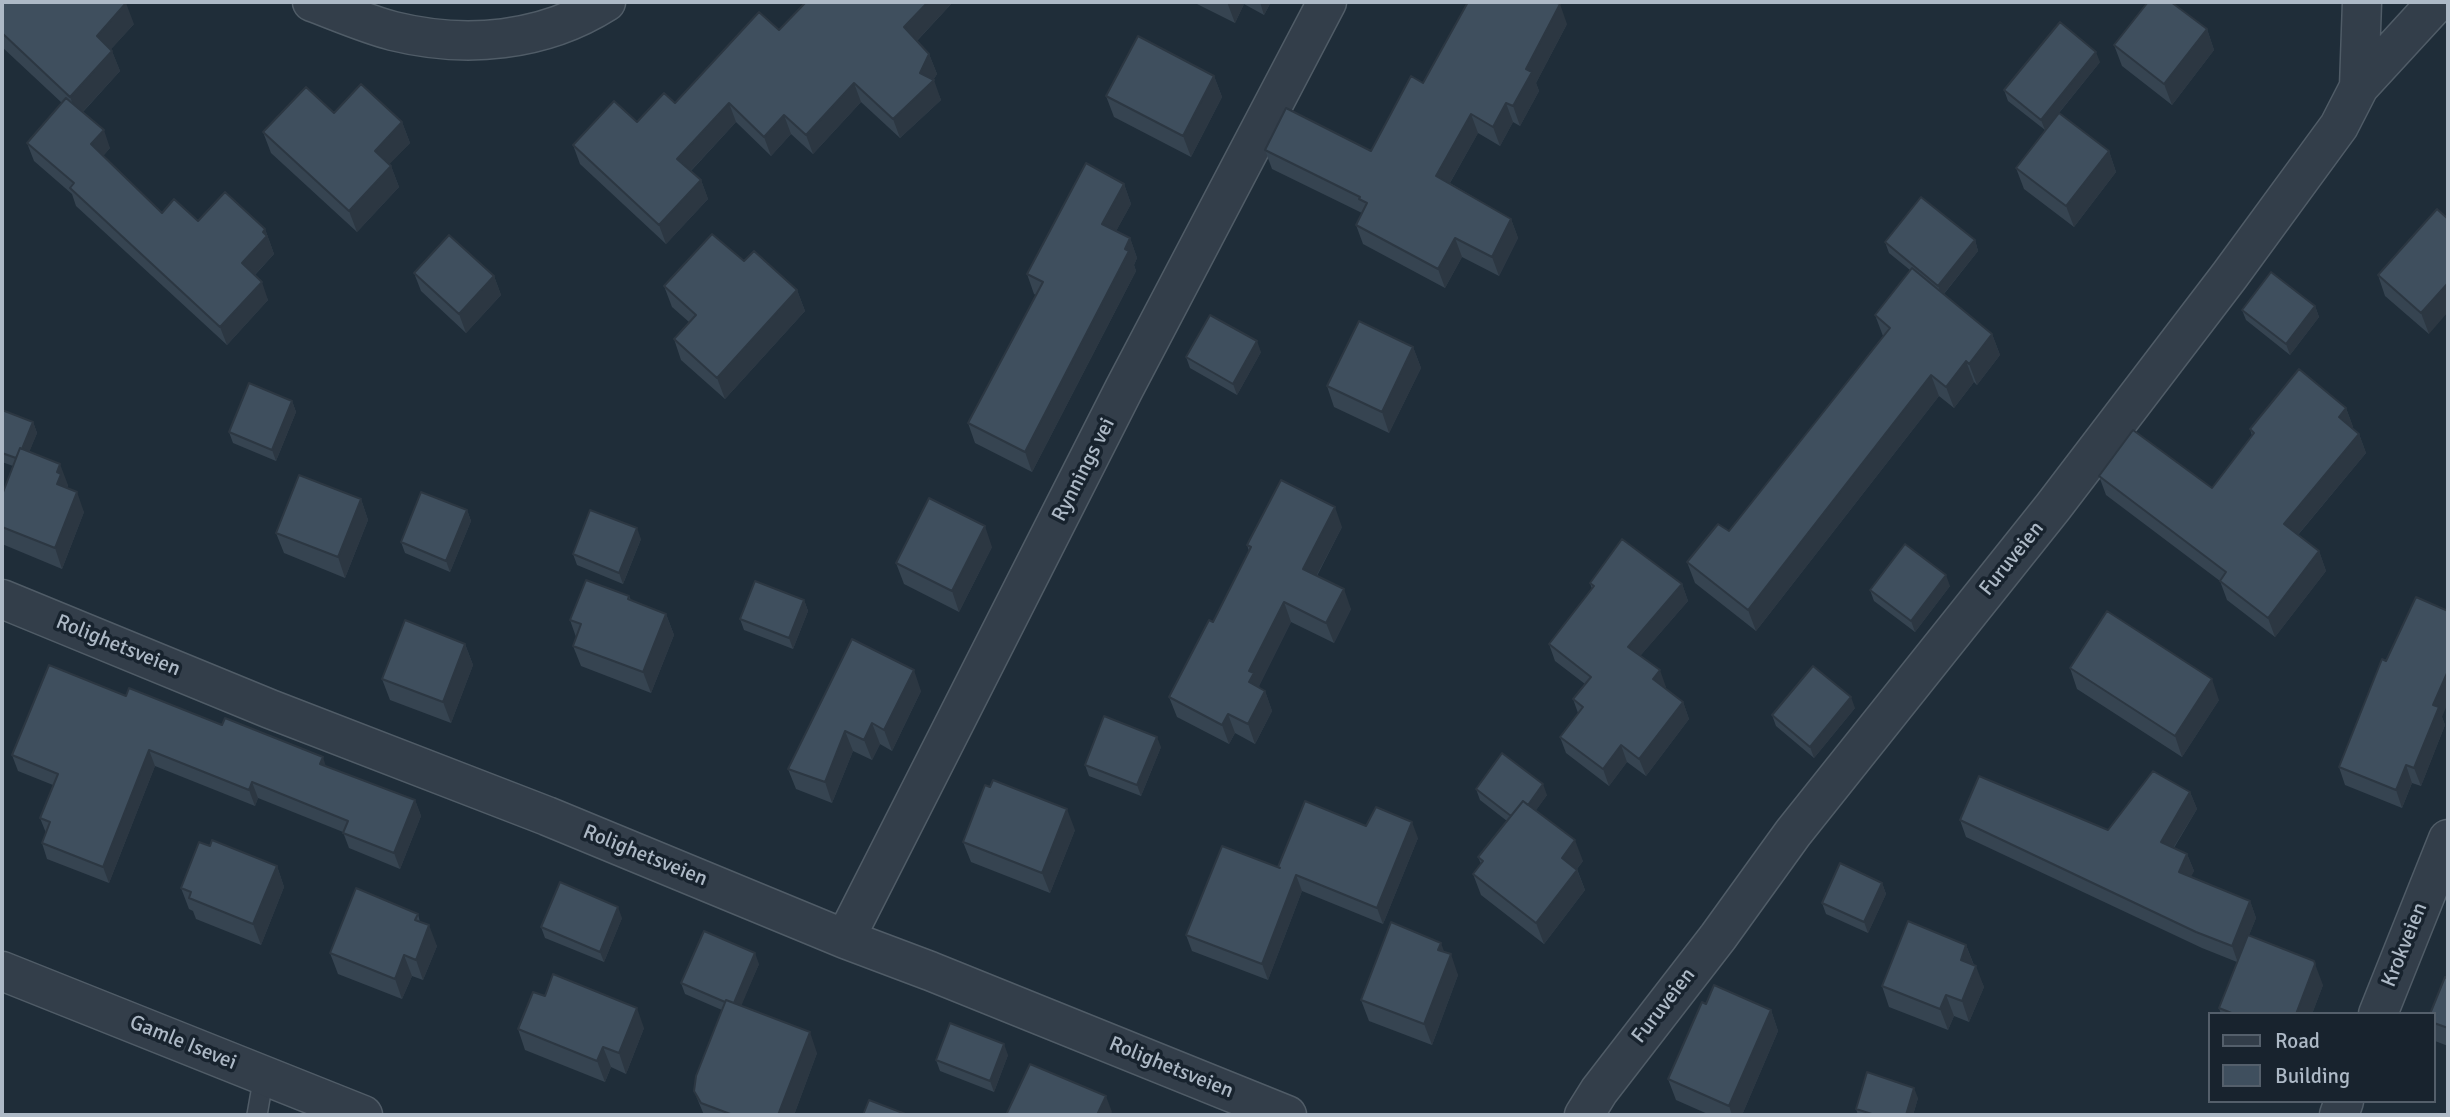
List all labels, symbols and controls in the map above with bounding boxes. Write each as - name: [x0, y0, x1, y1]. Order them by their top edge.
- street label: Rynnings vei: [1047, 414, 1121, 526]
- street label: Furuveien: [1974, 517, 2050, 601]
- street label: Rolighetsveien: [52, 610, 184, 682]
- street label: Rolighetsveien: [579, 820, 711, 892]
- street label: Krokveien: [2377, 899, 2433, 991]
- street label: Furuveien: [1627, 963, 1701, 1049]
- street label: Gamle Isevei: [126, 1010, 240, 1076]
- legend: [2208, 1012, 2436, 1103]
- text: Road: [2275, 1028, 2320, 1054]
- street label: Rolighetsveien: [1105, 1032, 1237, 1104]
- text: Building: [2275, 1063, 2350, 1089]

